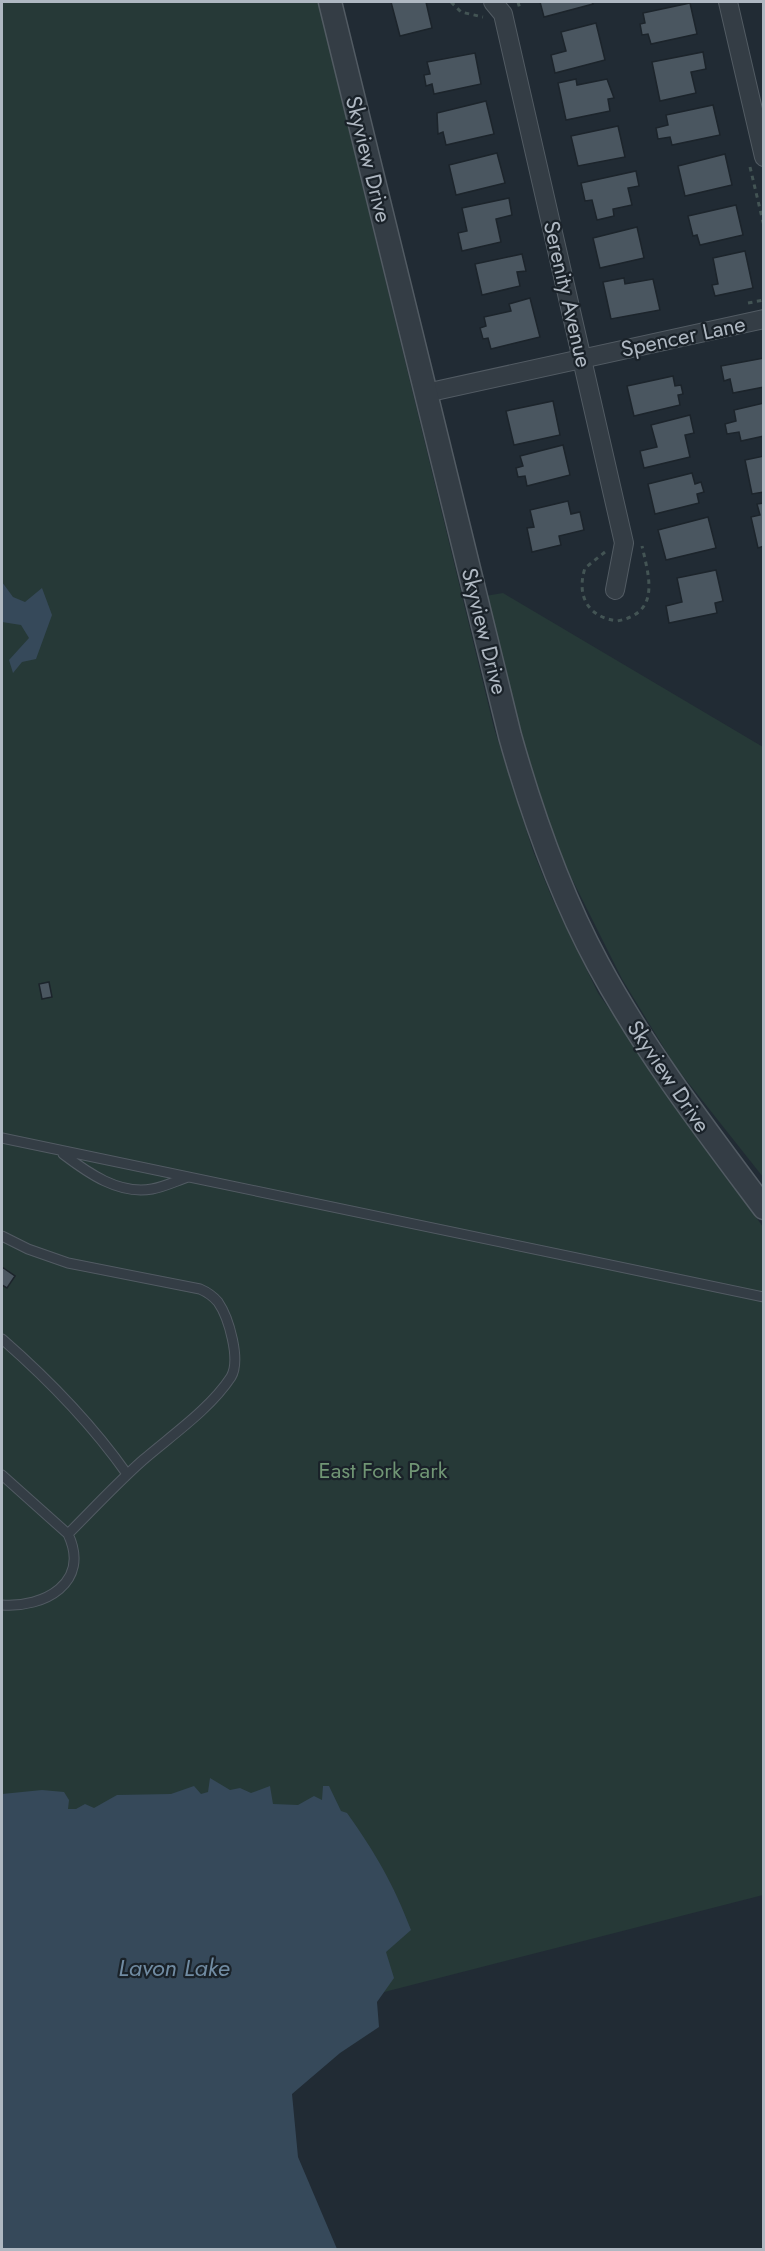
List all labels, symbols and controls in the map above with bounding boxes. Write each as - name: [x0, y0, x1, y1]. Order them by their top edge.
- street label: Skyview Drive: [338, 92, 400, 226]
- street label: Serenity Avenue: [536, 218, 600, 370]
- street label: Spencer Lane: [618, 307, 748, 365]
- street label: Skyview Drive: [454, 564, 516, 698]
- street label: Skyview Drive: [620, 1013, 718, 1139]
- park label: East Fork Park: [319, 1454, 448, 1486]
- water label: Lavon Lake: [118, 1950, 230, 1985]

